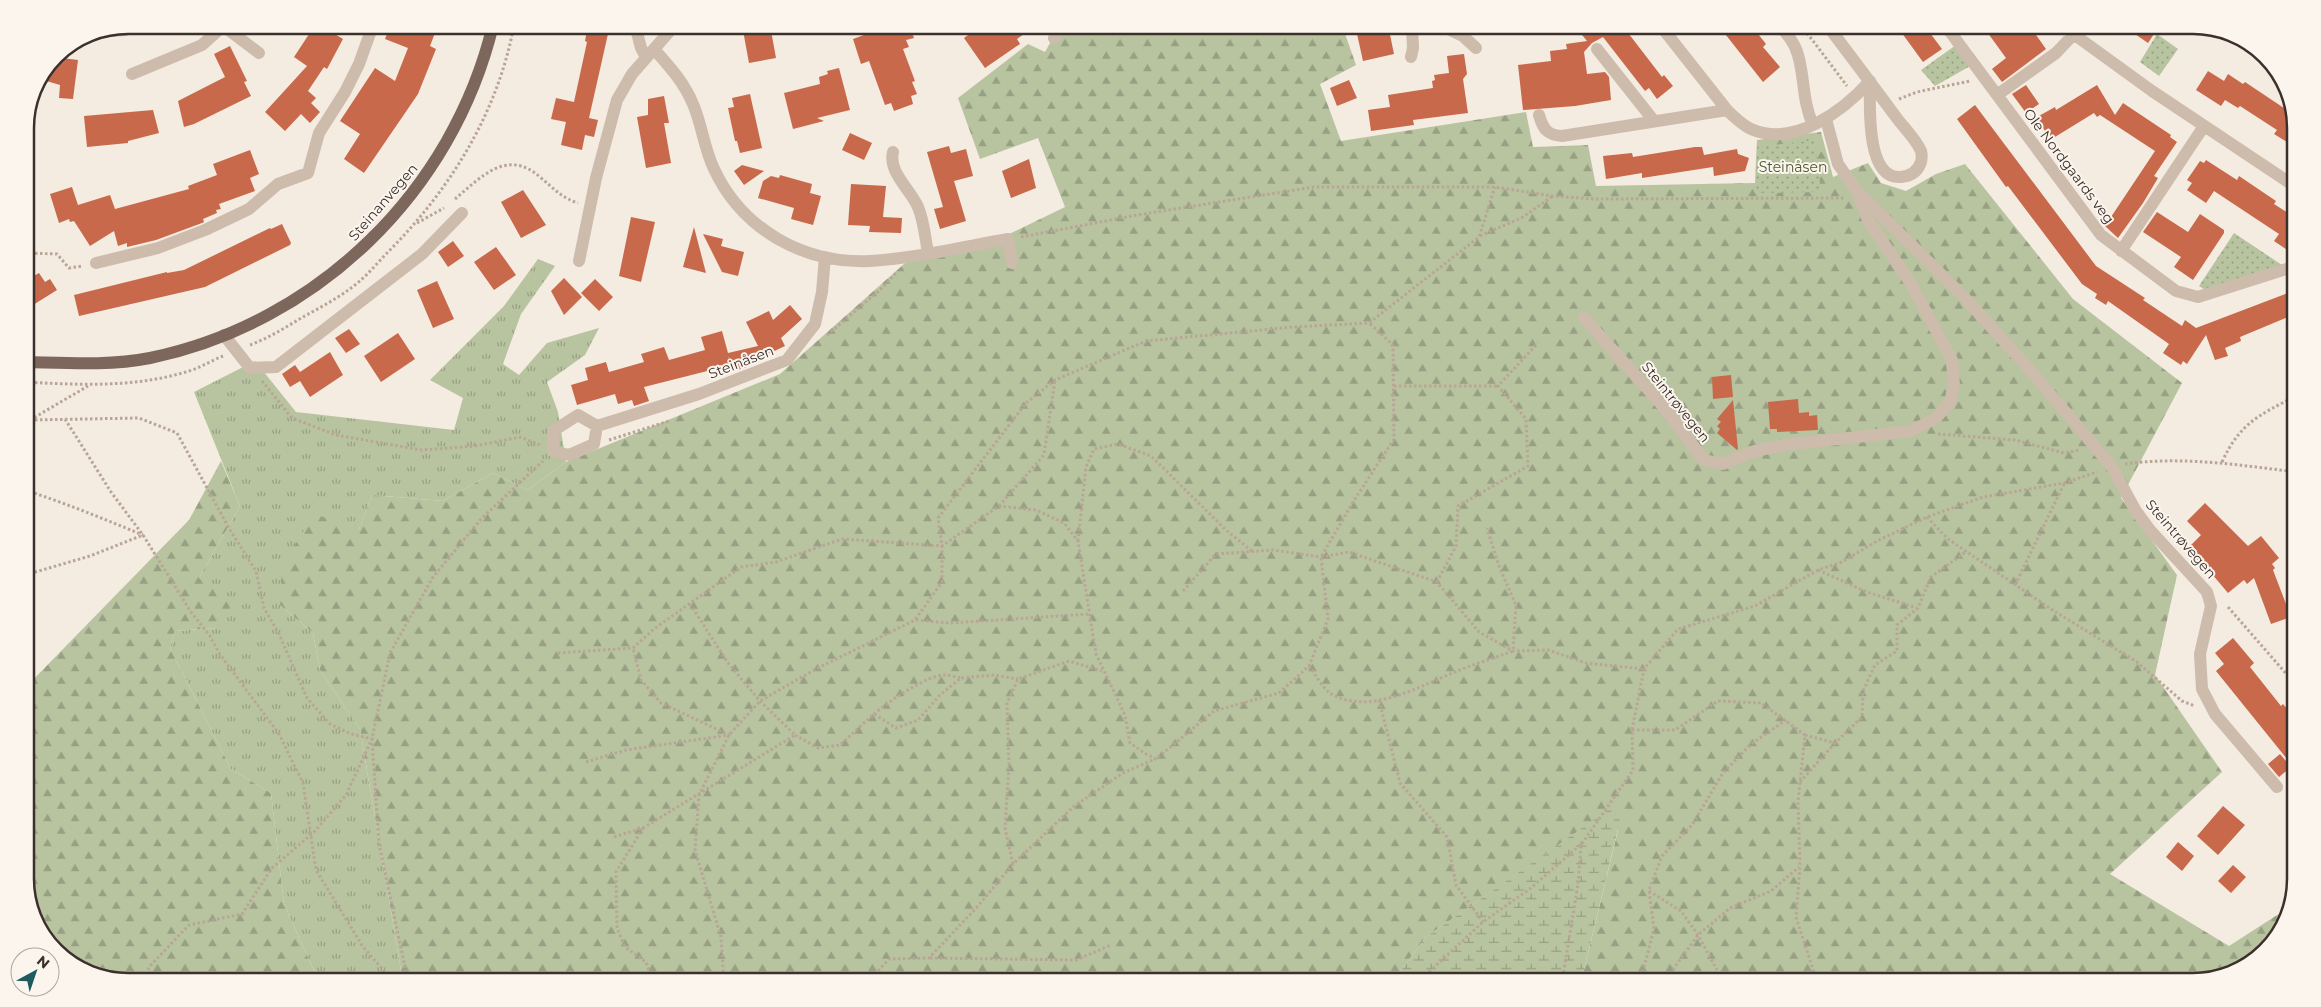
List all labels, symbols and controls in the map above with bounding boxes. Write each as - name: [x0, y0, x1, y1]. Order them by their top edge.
- street label: Ole Nordgaards veg: [2020, 105, 2118, 227]
- park label: Steinåsen: [1759, 158, 1827, 176]
- street label: Steinanvegen: [345, 160, 421, 244]
- street label: Steinåsen: [706, 341, 776, 383]
- street label: Steintrøvegen: [1638, 358, 1714, 446]
- street label: Steintrøvegen: [2142, 496, 2220, 582]
- north arrow: [10, 947, 60, 997]
- text: N: [33, 952, 53, 973]

